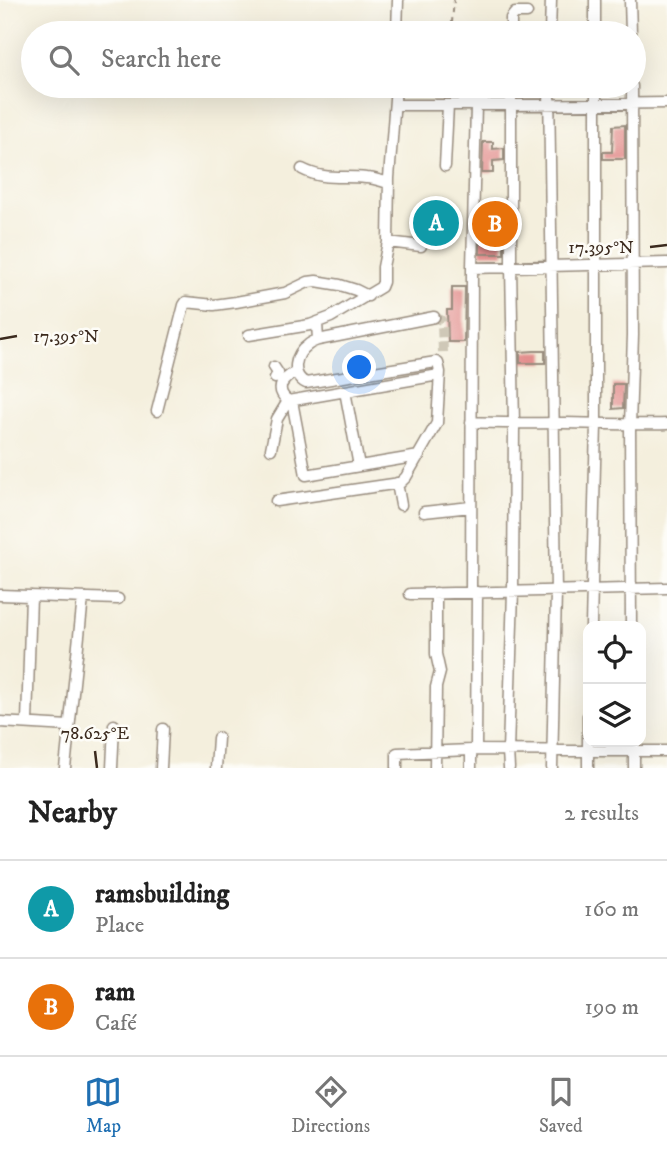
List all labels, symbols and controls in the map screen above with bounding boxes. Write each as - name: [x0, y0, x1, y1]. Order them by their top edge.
- search box: [21, 21, 646, 98]
- icon: search: [45, 41, 83, 79]
- text: Search here: [101, 43, 221, 76]
- pin: A: [413, 197, 459, 249]
- pin: B: [472, 198, 518, 250]
- text: 17.395°N: [568, 237, 634, 259]
- text: 17.395°N: [33, 326, 99, 348]
- your location: [342, 350, 376, 384]
- map controls: [583, 621, 646, 747]
- button: locate: [583, 621, 646, 684]
- button: layers: [583, 684, 646, 747]
- text: 78.625°E: [61, 723, 129, 745]
- text: Nearby: [28, 795, 117, 832]
- text: 2 results: [564, 799, 639, 828]
- text: ramsbuilding: [95, 878, 229, 911]
- text: A: [44, 895, 58, 924]
- text: 160 m: [584, 895, 639, 924]
- text: Place: [95, 911, 144, 940]
- text: ram: [95, 976, 135, 1009]
- text: B: [44, 993, 58, 1022]
- text: 190 m: [585, 993, 639, 1022]
- text: Café: [95, 1009, 137, 1038]
- tab: Map: [84, 1073, 122, 1138]
- tab: Directions: [291, 1073, 370, 1138]
- tab: Saved: [539, 1073, 583, 1138]

